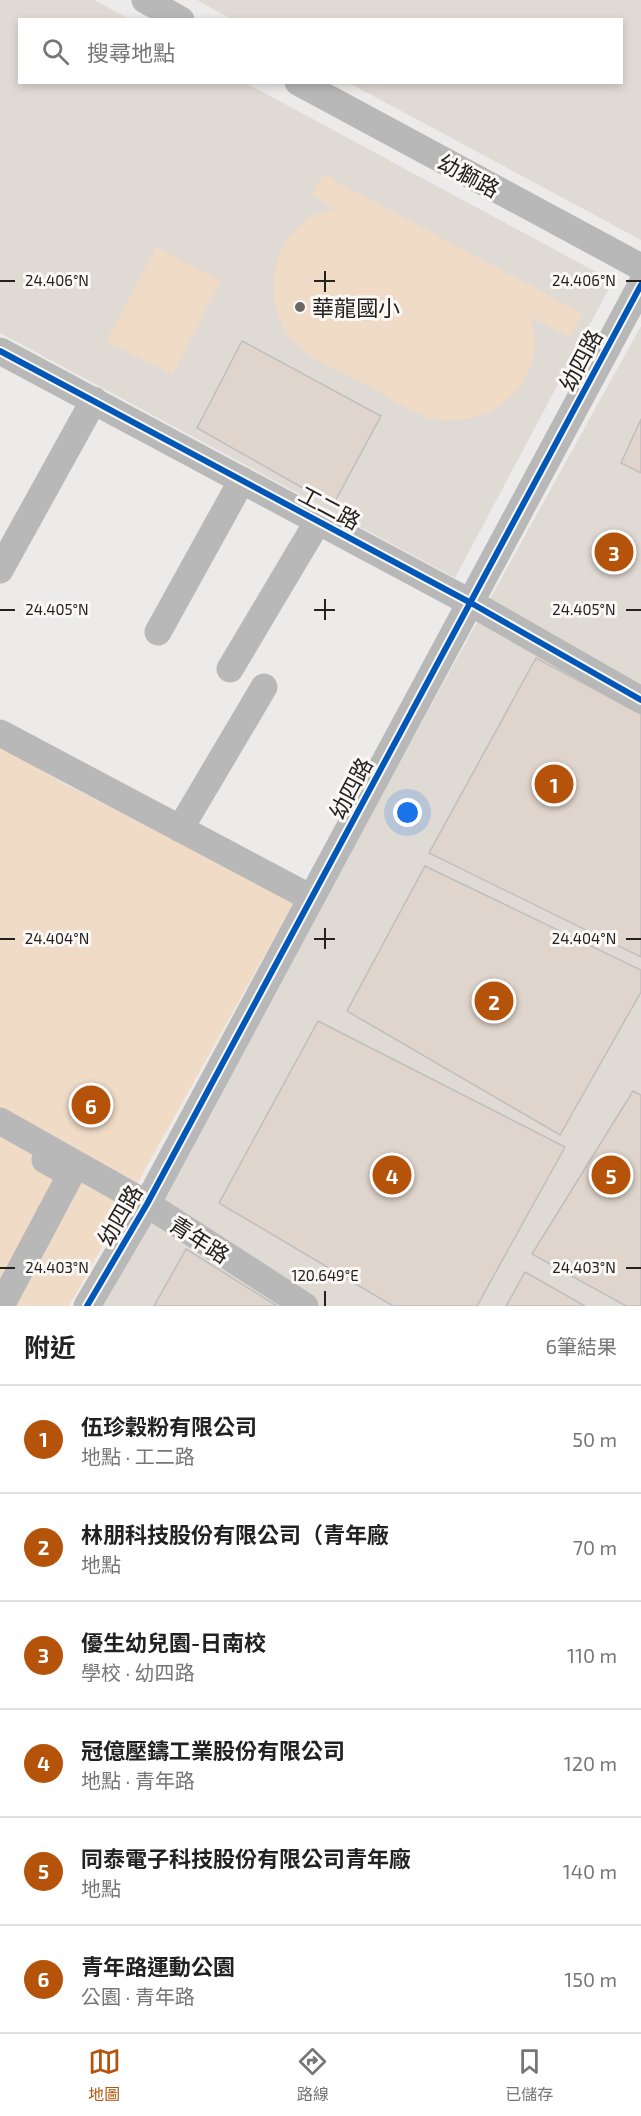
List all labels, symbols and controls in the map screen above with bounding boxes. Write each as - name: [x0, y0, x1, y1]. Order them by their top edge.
- search box: [18, 18, 623, 84]
- icon: search: [39, 35, 72, 68]
- text: 搜尋地點: [87, 39, 175, 65]
- street label: 幼獅路: [434, 148, 504, 202]
- text: 24.406°N: [25, 271, 89, 289]
- text: 24.406°N: [552, 271, 616, 289]
- place label: 華龍國小: [312, 294, 400, 320]
- marker: 華龍國小: [293, 300, 307, 314]
- street label: 幼四路: [553, 325, 607, 395]
- street label: 工二路: [295, 480, 365, 534]
- pin: 3: [594, 530, 634, 574]
- text: 24.405°N: [25, 600, 89, 618]
- text: 24.405°N: [552, 600, 616, 618]
- street label: 幼四路: [323, 753, 377, 823]
- pin: 1: [534, 762, 574, 806]
- your location: [393, 798, 422, 827]
- text: 24.404°N: [25, 929, 89, 947]
- text: 24.404°N: [552, 929, 616, 947]
- pin: 2: [474, 978, 514, 1024]
- pin: 6: [72, 1082, 110, 1128]
- pin: 4: [372, 1152, 412, 1198]
- pin: 5: [592, 1152, 630, 1198]
- street label: 幼四路: [91, 1180, 147, 1250]
- street label: 青年路: [165, 1210, 235, 1268]
- text: 24.403°N: [25, 1258, 89, 1276]
- text: 24.403°N: [552, 1258, 616, 1276]
- text: 120.649°E: [291, 1266, 359, 1284]
- text: 附近: [24, 1331, 76, 1362]
- text: 6筆結果: [546, 1334, 617, 1358]
- text: 伍珍穀粉有限公司: [81, 1413, 257, 1439]
- text: 1: [39, 1427, 48, 1451]
- text: 50 m: [572, 1427, 617, 1451]
- text: 地點 · 工二路: [81, 1444, 195, 1468]
- text: 林朋科技股份有限公司（青年廠: [81, 1521, 389, 1547]
- text: 2: [38, 1535, 49, 1559]
- text: 70 m: [573, 1535, 617, 1559]
- text: 地點: [81, 1552, 121, 1576]
- text: 優生幼兒園-日南校: [81, 1629, 266, 1655]
- text: 3: [38, 1643, 49, 1667]
- text: 110 m: [567, 1643, 617, 1667]
- text: 學校 · 幼四路: [81, 1660, 195, 1684]
- text: 冠億壓鑄工業股份有限公司: [81, 1737, 345, 1763]
- text: 4: [37, 1751, 50, 1775]
- text: 120 m: [564, 1751, 617, 1775]
- text: 地點 · 青年路: [81, 1768, 195, 1792]
- text: 同泰電子科技股份有限公司青年廠: [81, 1845, 411, 1871]
- text: 5: [38, 1859, 49, 1883]
- text: 140 m: [563, 1859, 617, 1883]
- text: 地點: [81, 1876, 121, 1900]
- text: 青年路運動公園: [81, 1953, 235, 1979]
- text: 6: [38, 1967, 49, 1991]
- text: 150 m: [564, 1967, 617, 1991]
- text: 公園 · 青年路: [81, 1984, 195, 2008]
- tab: 地圖: [88, 2045, 121, 2105]
- tab: 路線: [296, 2045, 329, 2105]
- tab: 已儲存: [505, 2045, 553, 2105]

